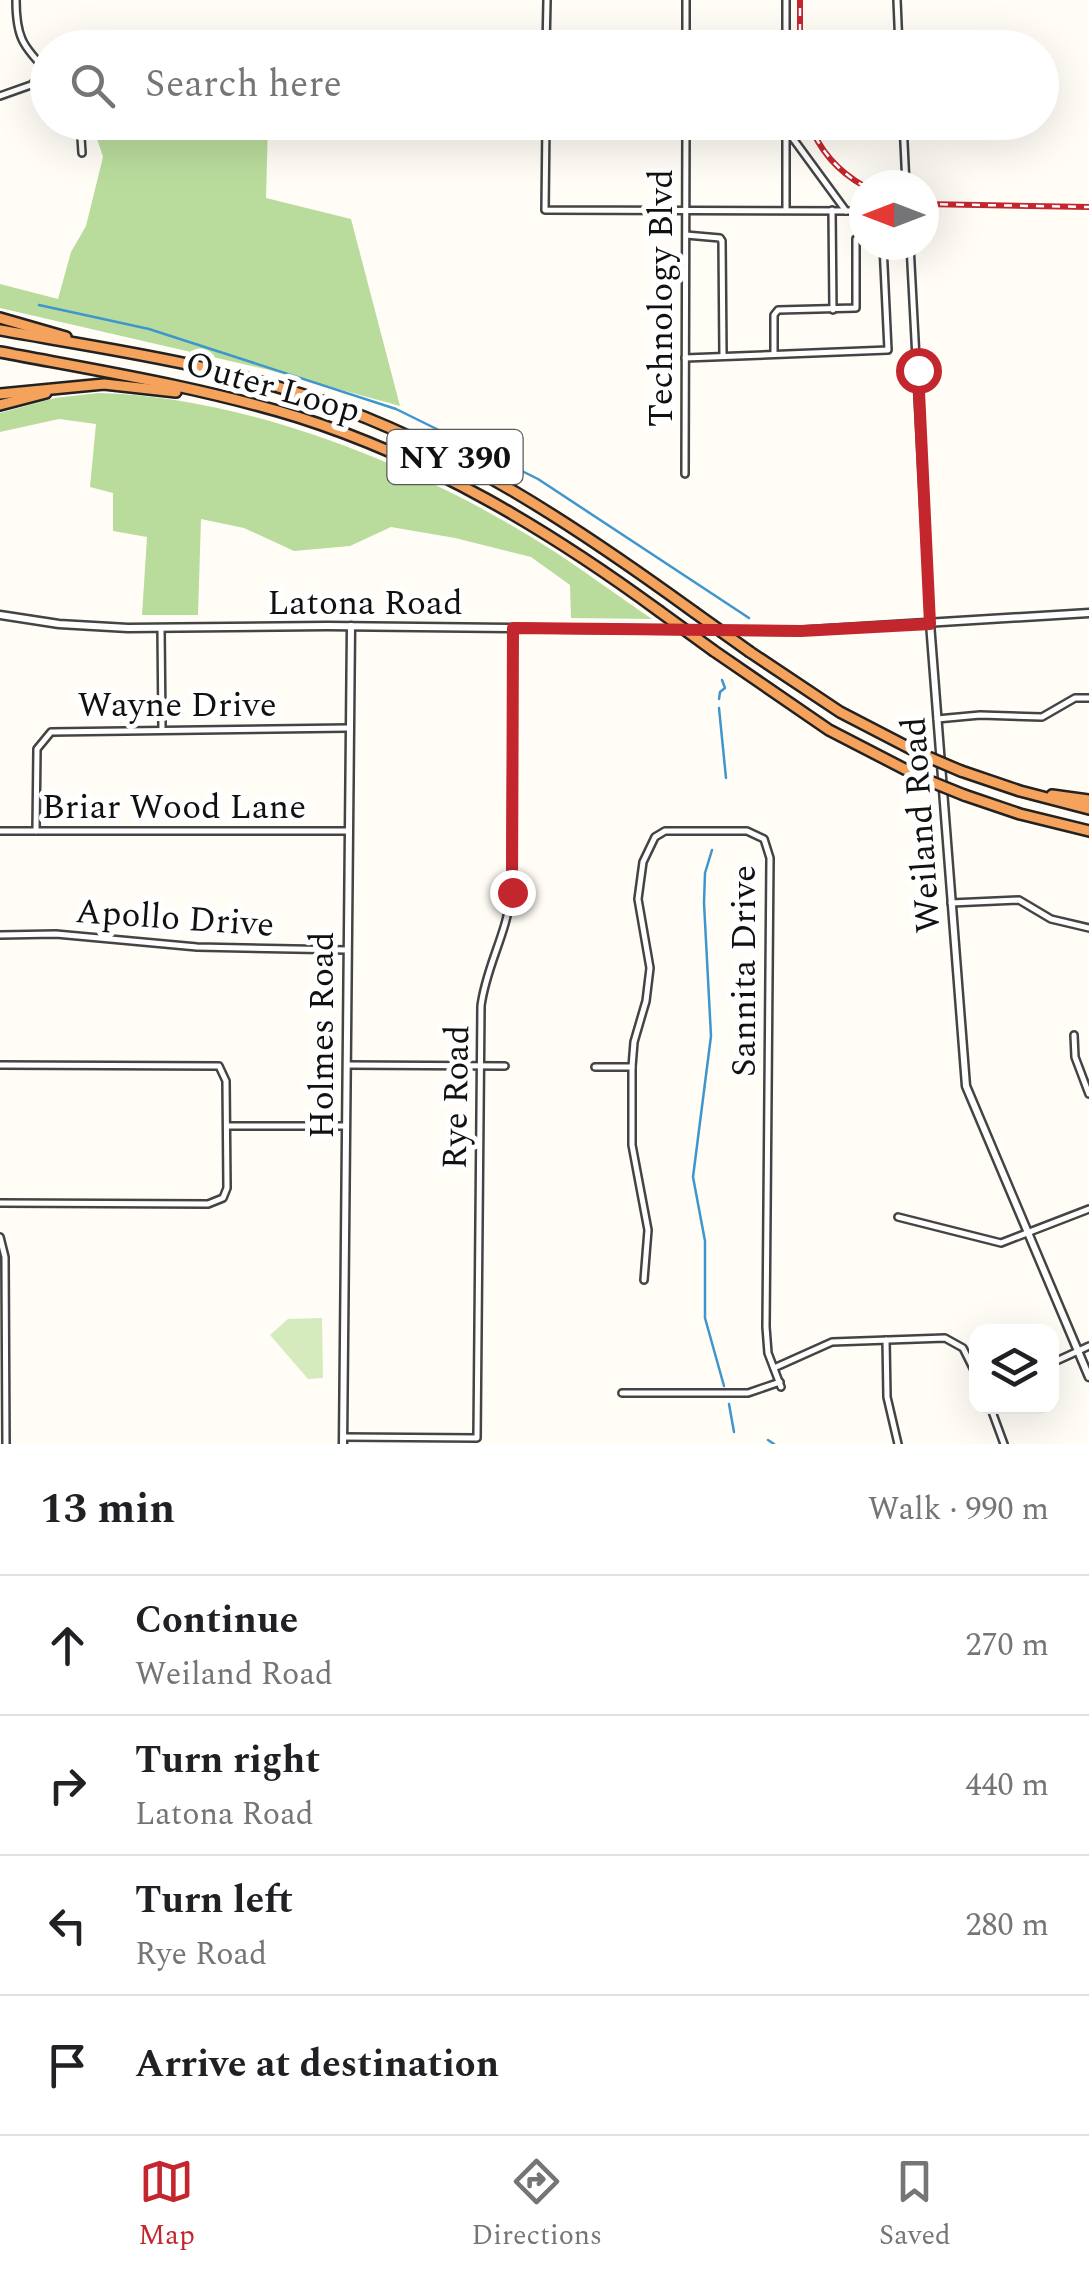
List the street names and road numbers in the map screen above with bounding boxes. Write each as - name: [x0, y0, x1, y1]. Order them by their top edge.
- street label: Technology Blvd: [635, 169, 688, 427]
- street label: Outer Loop: [179, 337, 366, 438]
- road number: NY 390: [388, 430, 522, 484]
- street label: Latona Road: [267, 577, 463, 630]
- street label: Wayne Drive: [77, 679, 277, 732]
- street label: Weiland Road: [888, 715, 955, 935]
- street label: Briar Wood Lane: [42, 781, 306, 834]
- street label: Sannita Drive: [718, 865, 771, 1077]
- street label: Apollo Drive: [74, 885, 276, 952]
- street label: Holmes Road: [296, 931, 349, 1139]
- street label: Rye Road: [429, 1024, 484, 1170]

